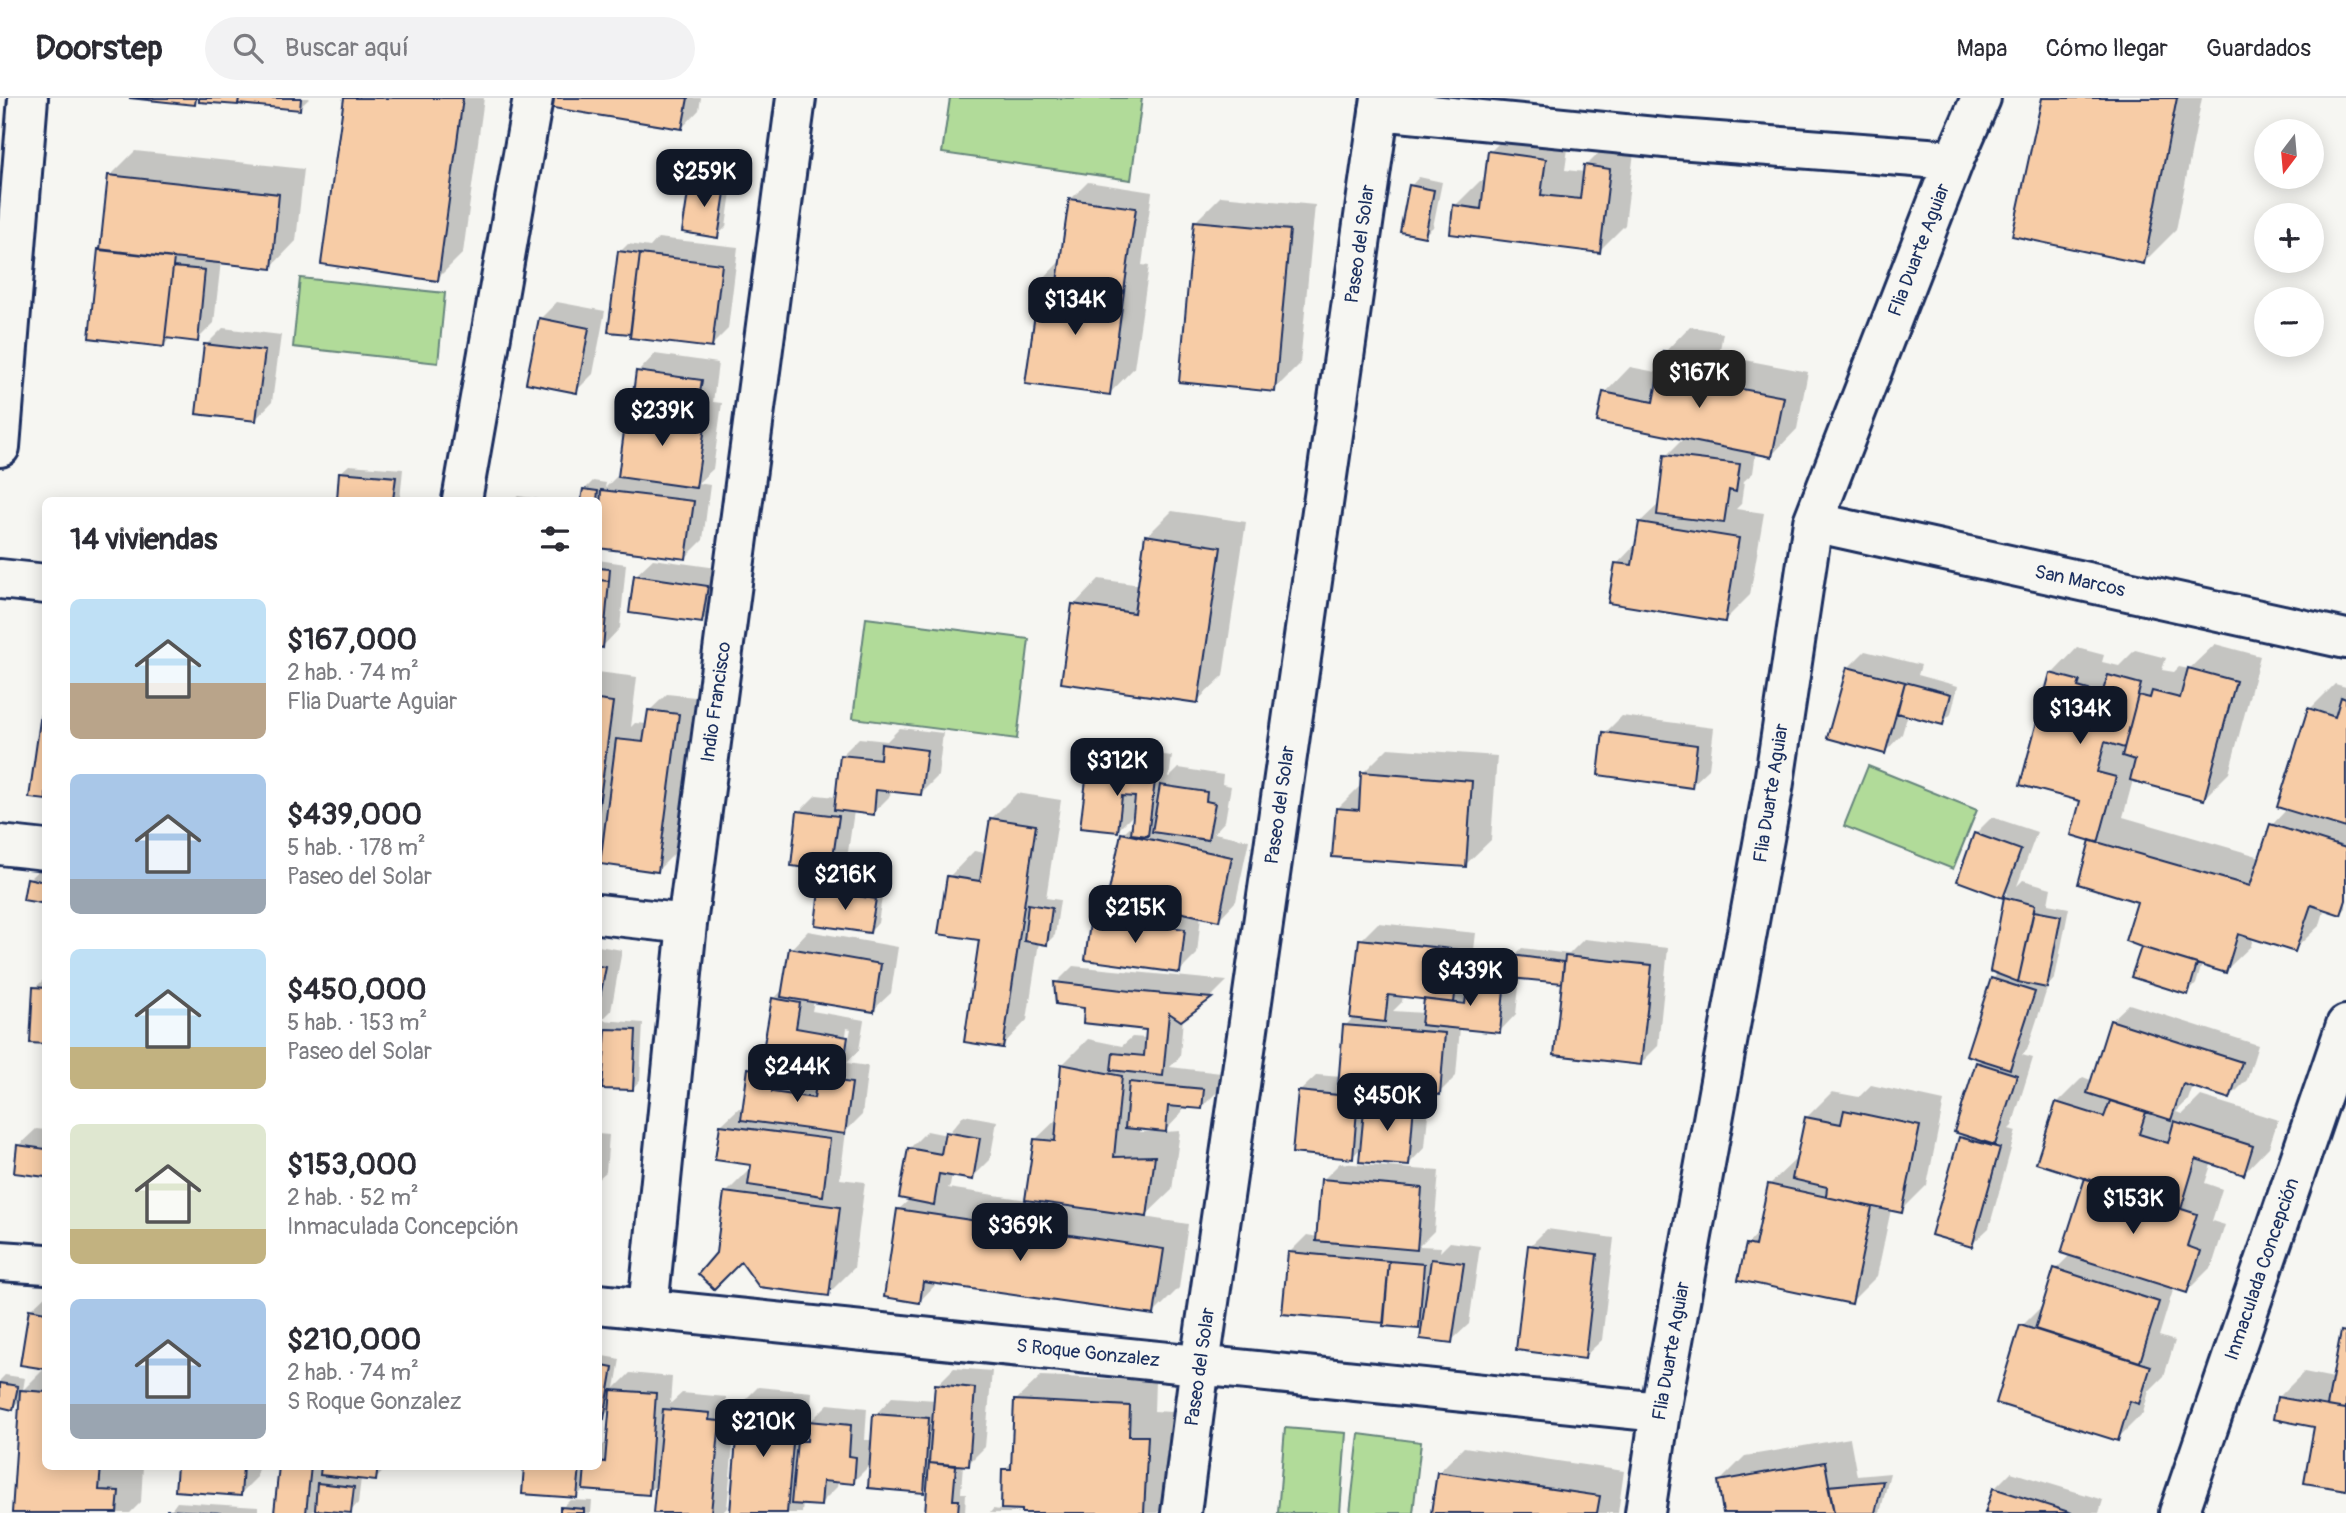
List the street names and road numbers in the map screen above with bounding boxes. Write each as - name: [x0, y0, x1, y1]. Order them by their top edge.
- street label: Flia Duarte Aguiar: [1883, 180, 1955, 320]
- street label: Paseo del Solar: [1340, 183, 1380, 305]
- street label: San Marcos: [2033, 560, 2128, 602]
- street label: Indio Francisco: [696, 640, 736, 764]
- street label: Flia Duarte Aguiar: [1748, 721, 1794, 864]
- street label: Paseo del Solar: [1260, 744, 1300, 866]
- street label: Inmaculada Concepción: [2220, 1175, 2304, 1363]
- street label: Flia Duarte Aguiar: [1647, 1279, 1695, 1422]
- street label: Paseo del Solar: [1180, 1306, 1220, 1428]
- street label: S Roque Gonzalez: [1015, 1334, 1161, 1372]

